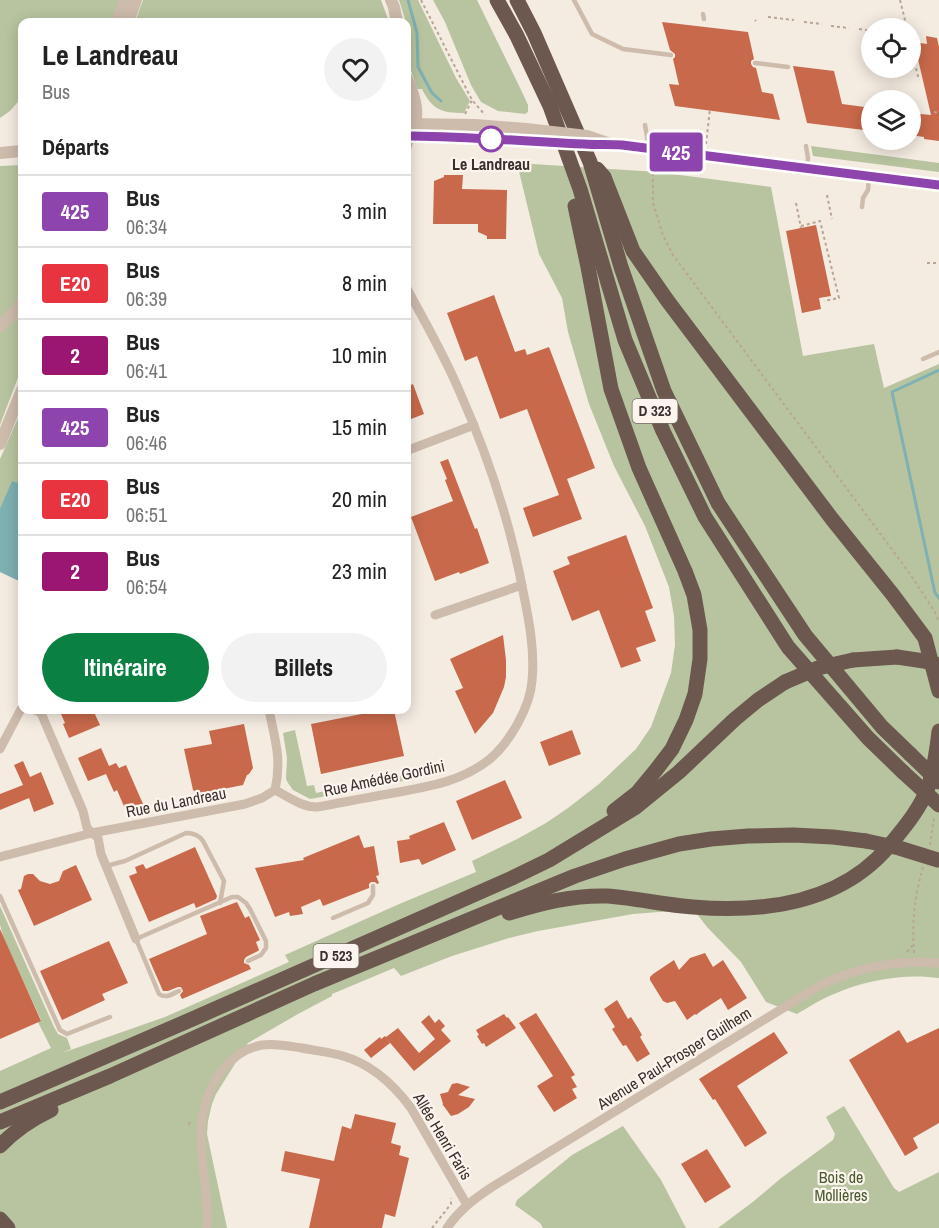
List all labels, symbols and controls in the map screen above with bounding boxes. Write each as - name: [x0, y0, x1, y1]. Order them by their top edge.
- map controls: [861, 18, 921, 150]
- button: locate: [861, 18, 921, 78]
- text: Le Landreau: [42, 36, 179, 74]
- button: heart: [324, 38, 387, 101]
- text: Bus: [42, 78, 70, 105]
- button: layers: [861, 90, 921, 150]
- marker: Le Landreau: [478, 126, 504, 152]
- text: Départs: [42, 132, 109, 162]
- line badge: 425: [642, 132, 710, 172]
- text: 425: [662, 138, 690, 167]
- place label: Le Landreau: [452, 153, 530, 175]
- text: Bus: [126, 183, 160, 213]
- text: 3 min: [342, 196, 387, 226]
- text: 425: [61, 197, 89, 226]
- text: 06:34: [126, 213, 167, 240]
- text: Bus: [126, 255, 160, 285]
- text: 8 min: [342, 268, 387, 298]
- text: E20: [60, 269, 90, 298]
- text: 06:39: [126, 285, 167, 312]
- text: Bus: [126, 327, 160, 357]
- text: 10 min: [332, 340, 387, 370]
- text: 2: [70, 341, 80, 370]
- text: 06:41: [126, 357, 167, 384]
- text: Bus: [126, 399, 160, 429]
- road number: D 323: [632, 399, 678, 423]
- text: 15 min: [332, 412, 387, 442]
- text: 425: [61, 413, 89, 442]
- text: 06:46: [126, 429, 167, 456]
- text: Bus: [126, 471, 160, 501]
- text: 20 min: [332, 484, 387, 514]
- text: E20: [60, 485, 90, 514]
- text: 06:51: [126, 501, 167, 528]
- text: Bus: [126, 543, 160, 573]
- text: 23 min: [332, 556, 387, 586]
- text: 2: [70, 557, 80, 586]
- text: 06:54: [126, 573, 167, 600]
- button: Itinéraire: [42, 633, 209, 702]
- button: Billets: [221, 633, 387, 702]
- street label: Rue Amédée Gordini: [321, 754, 447, 802]
- street label: Rue du Landreau: [124, 782, 228, 822]
- road number: D 523: [314, 944, 358, 968]
- street label: Avenue Paul-Prosper Guilhem: [592, 1002, 755, 1115]
- street label: Allée Henri Faris: [408, 1088, 478, 1184]
- park label: Bois de Mollières: [814, 1166, 868, 1206]

